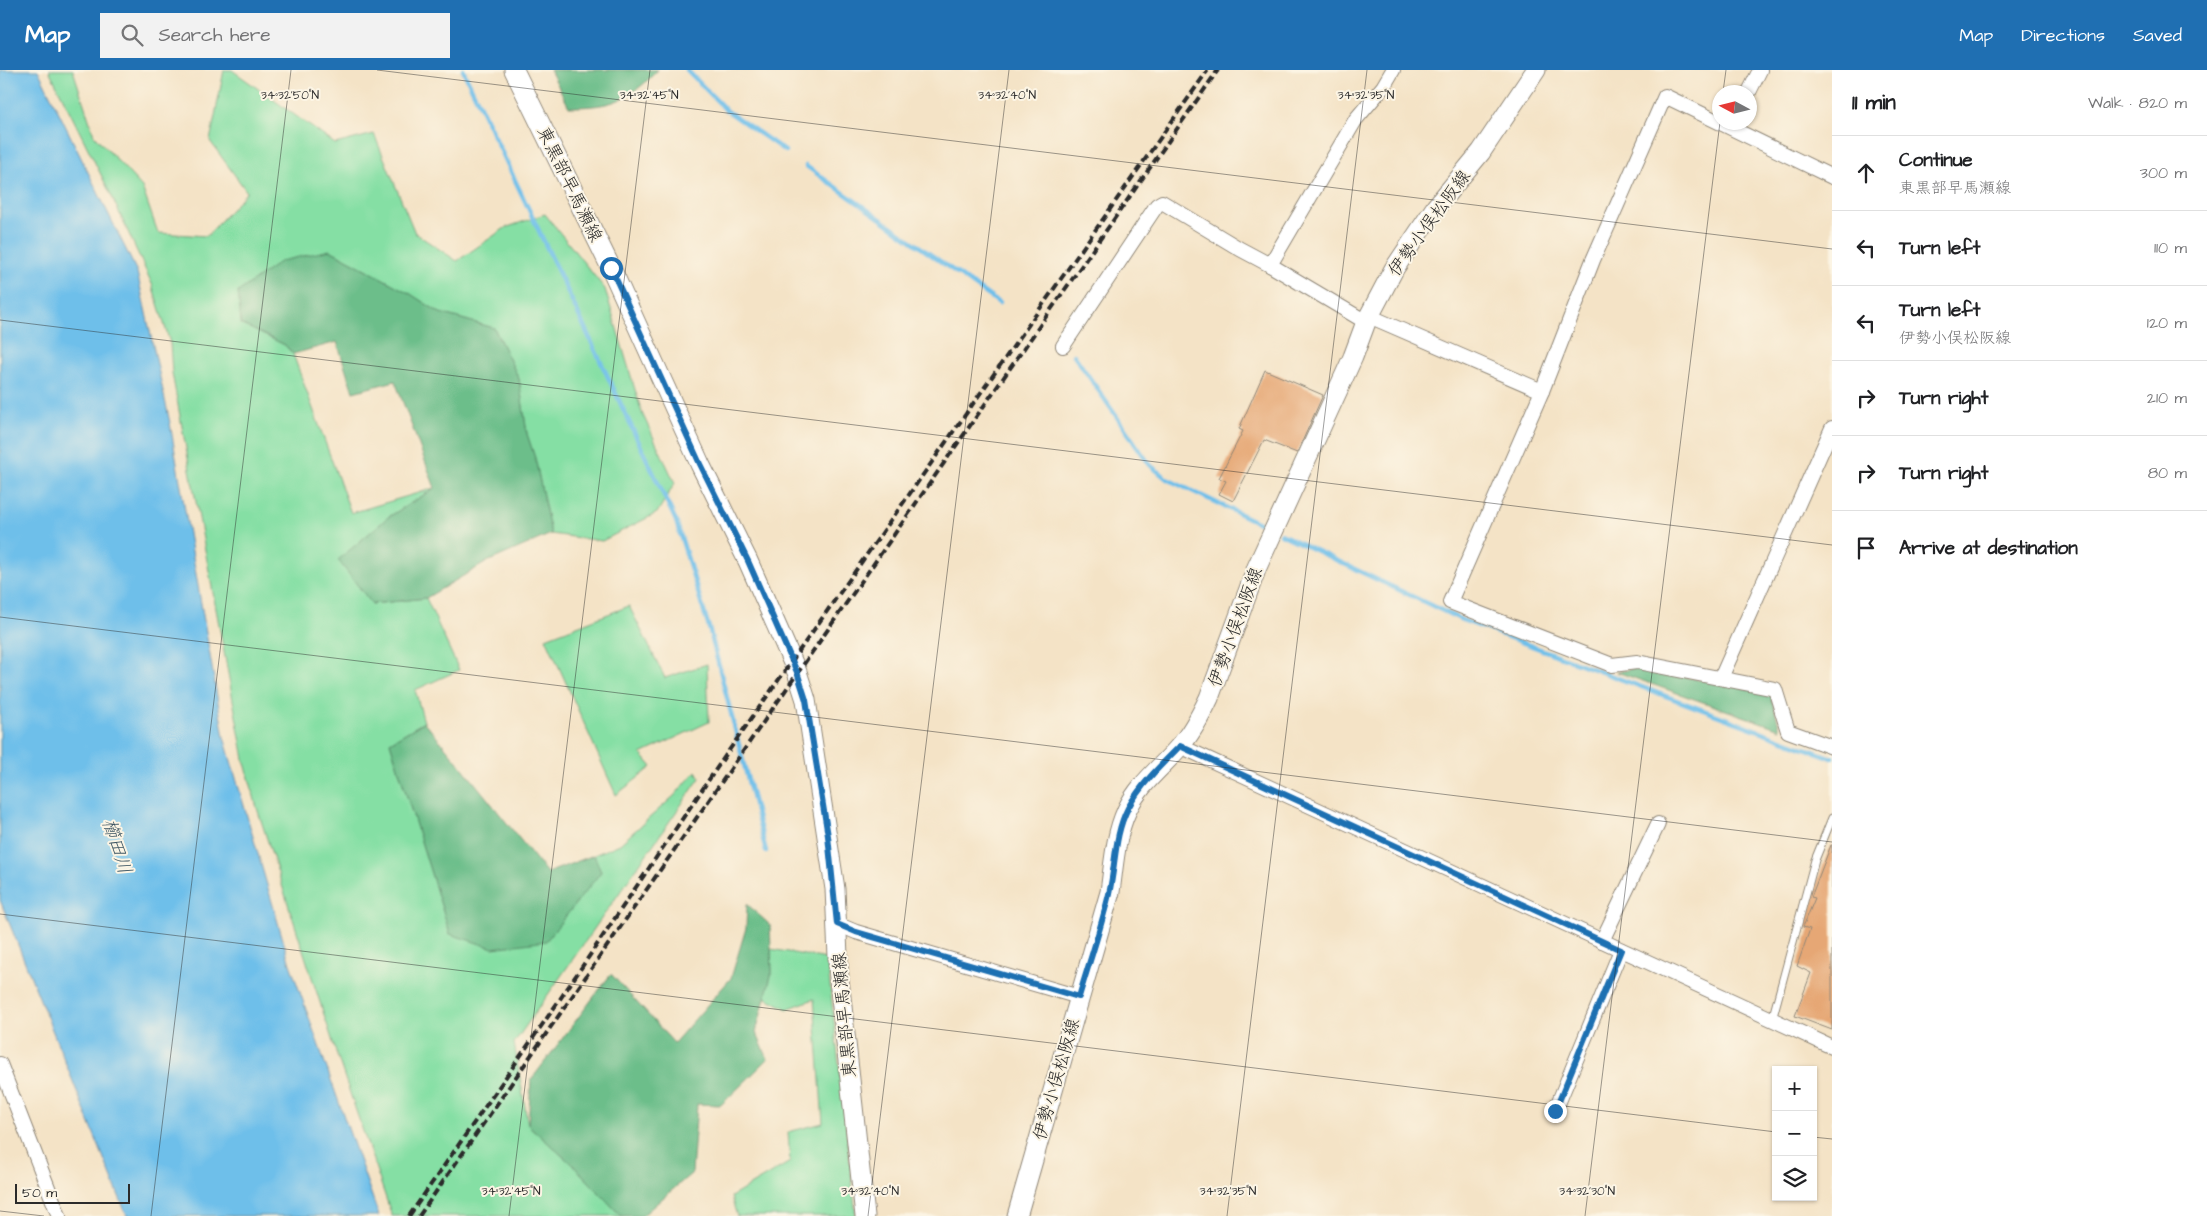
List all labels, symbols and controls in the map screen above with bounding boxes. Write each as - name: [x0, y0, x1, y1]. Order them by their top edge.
- search box: [100, 13, 450, 58]
- text: Map: [25, 18, 70, 52]
- icon: search: [118, 21, 146, 49]
- text: Search here: [158, 22, 271, 49]
- text: Map: [1959, 23, 1993, 48]
- text: Directions: [2021, 23, 2105, 48]
- text: Saved: [2133, 23, 2182, 48]
- north arrow: [1712, 85, 1757, 130]
- text: 34°32'50"N: [261, 87, 320, 104]
- text: 34°32'45"N: [620, 87, 679, 104]
- text: 34°32'40"N: [978, 87, 1036, 104]
- text: 34°32'35"N: [1338, 87, 1395, 104]
- text: 11 min: [1852, 88, 1896, 117]
- text: Walk · 820 m: [2088, 92, 2187, 114]
- street label: 東黒部早馬瀬線: [531, 122, 608, 246]
- text: Continue: [1899, 147, 1973, 174]
- icon: ahead: [1852, 159, 1880, 187]
- text: 300 m: [2140, 162, 2187, 184]
- street label: 伊勢小俣松阪線: [1382, 165, 1477, 282]
- text: 東黒部早馬瀬線: [1899, 177, 2011, 199]
- icon: left: [1852, 234, 1880, 262]
- text: Turn left: [1899, 235, 1980, 262]
- text: 110 m: [2154, 237, 2187, 259]
- route start: [600, 257, 623, 280]
- text: Turn left: [1899, 297, 1980, 324]
- icon: left: [1852, 309, 1880, 337]
- text: 120 m: [2147, 312, 2187, 334]
- text: 伊勢小俣松阪線: [1899, 327, 2011, 349]
- icon: right: [1852, 384, 1880, 412]
- text: Turn right: [1899, 385, 1988, 412]
- text: 210 m: [2147, 387, 2187, 409]
- icon: right: [1852, 459, 1880, 487]
- text: Turn right: [1899, 460, 1988, 487]
- text: 80 m: [2148, 462, 2187, 484]
- icon: arrive: [1852, 534, 1880, 562]
- text: Arrive at destination: [1899, 535, 2078, 562]
- street label: 伊勢小俣松阪線: [1202, 564, 1269, 691]
- water label: 櫛田川: [95, 815, 138, 878]
- street label: 東黒部早馬瀬線: [827, 951, 862, 1079]
- street label: 伊勢小俣松阪線: [1027, 1015, 1086, 1143]
- map controls: [1772, 1066, 1817, 1201]
- button: +: [1772, 1066, 1817, 1111]
- route end: [1544, 1100, 1567, 1123]
- button: −: [1772, 1111, 1817, 1156]
- button: layers: [1772, 1156, 1817, 1201]
- scale bar: [15, 1181, 130, 1204]
- text: 50 m: [22, 1183, 57, 1203]
- text: 34°32'45"N: [482, 1183, 541, 1200]
- text: 34°32'40"N: [841, 1183, 899, 1200]
- text: 34°32'35"N: [1200, 1183, 1257, 1200]
- text: 34°32'30"N: [1559, 1183, 1615, 1200]

